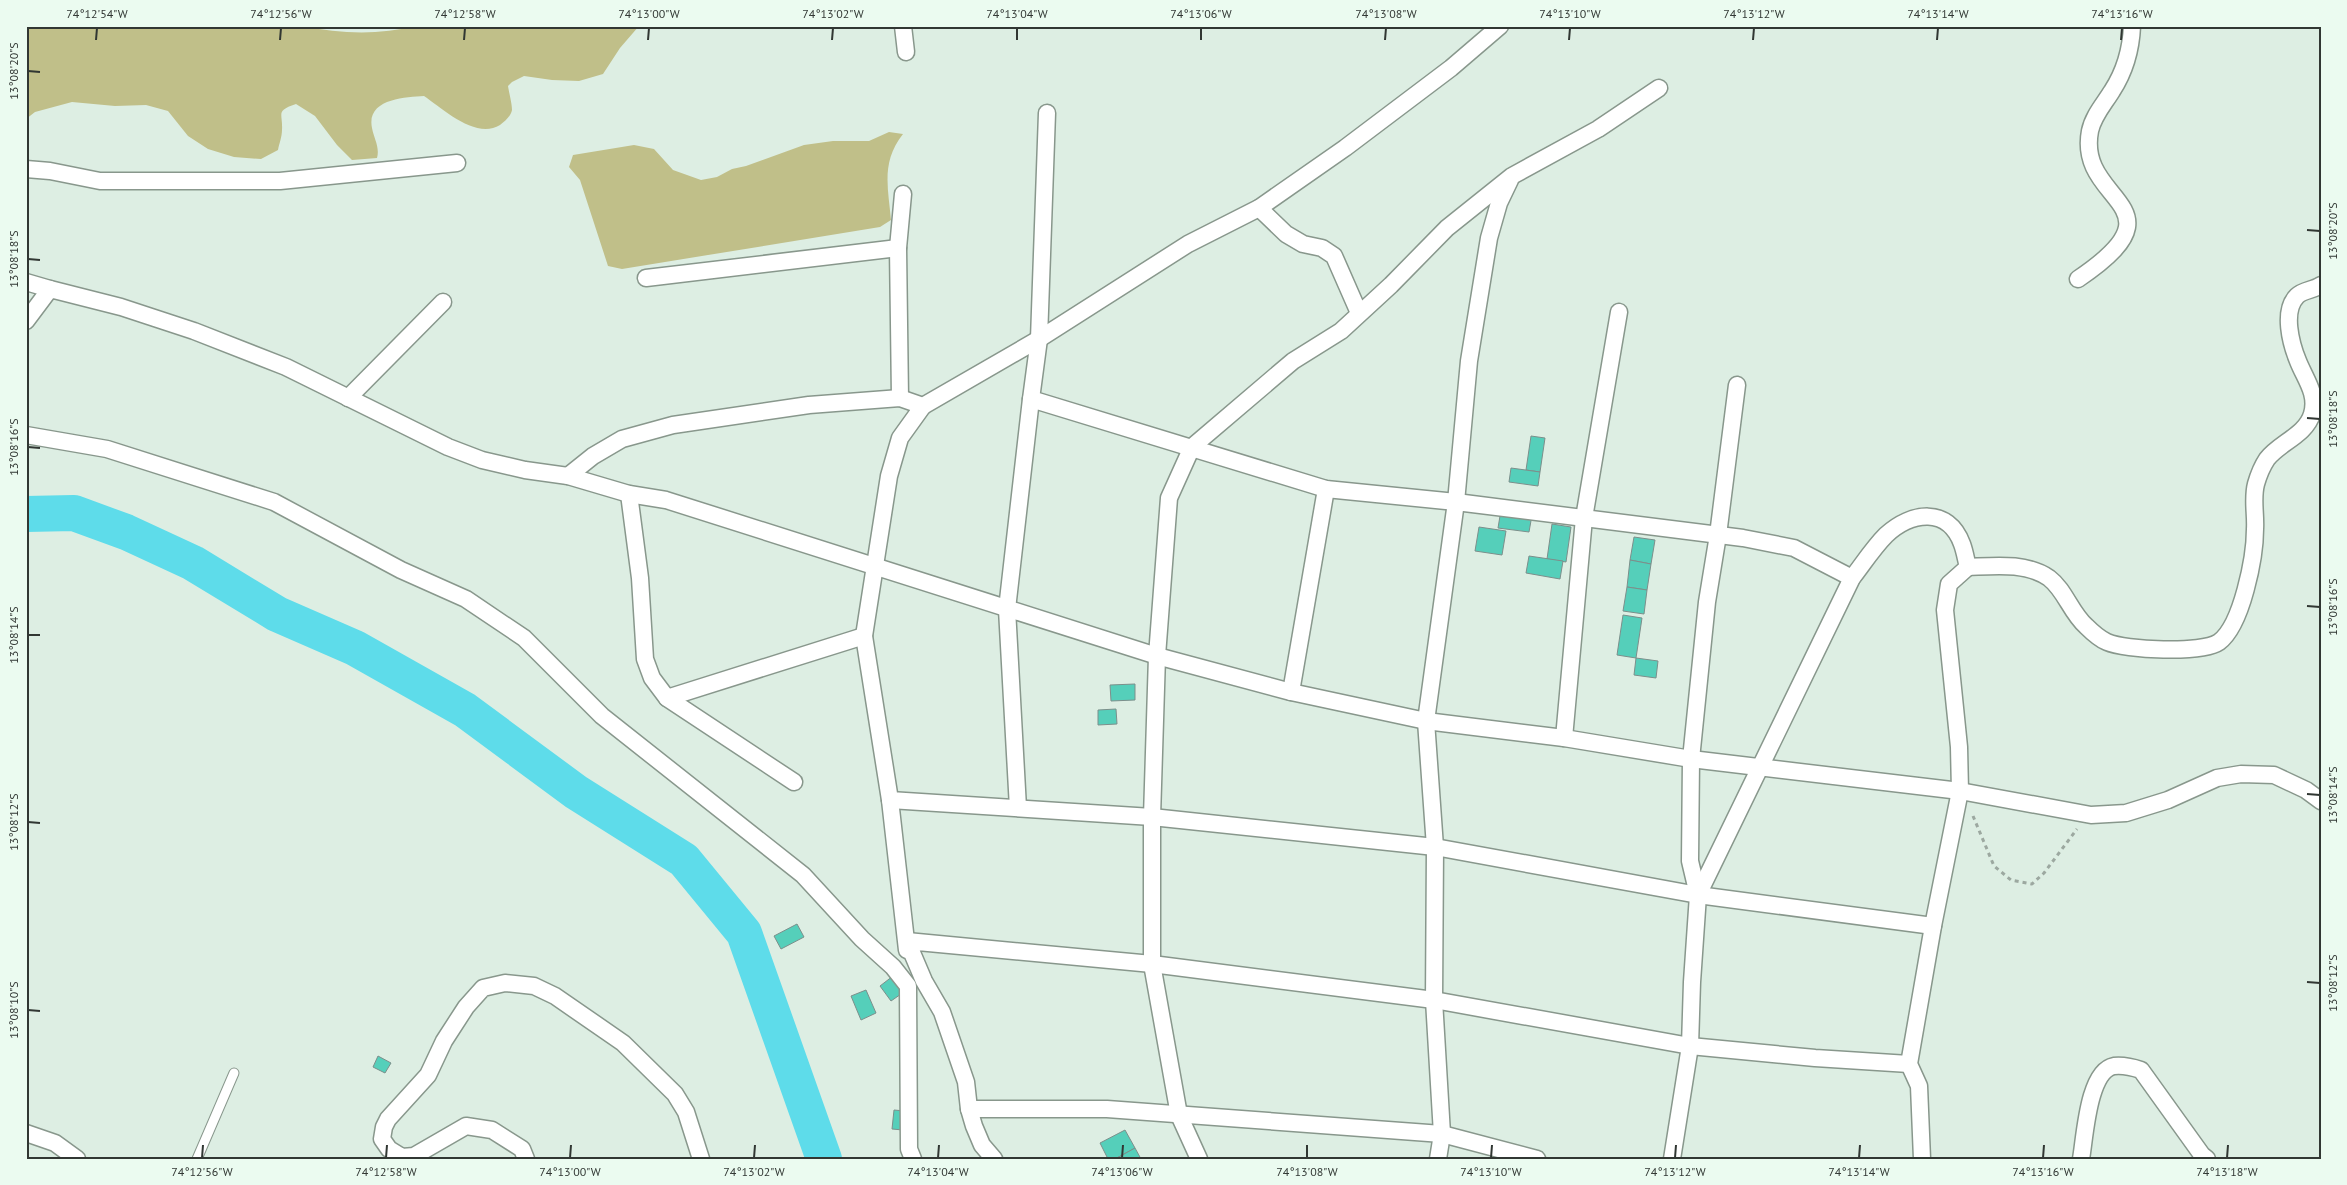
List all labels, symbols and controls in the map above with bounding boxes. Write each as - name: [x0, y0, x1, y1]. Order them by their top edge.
- text: 74°12'54"W: [66, 6, 128, 21]
- text: 74°12'56"W: [250, 6, 312, 21]
- text: 74°12'58"W: [434, 6, 496, 21]
- text: 74°13'00"W: [618, 6, 680, 21]
- text: 74°13'02"W: [802, 6, 864, 21]
- text: 74°13'04"W: [986, 6, 1048, 21]
- text: 74°13'06"W: [1170, 6, 1232, 21]
- text: 74°13'08"W: [1355, 6, 1417, 21]
- text: 74°13'10"W: [1539, 6, 1601, 21]
- text: 74°13'12"W: [1723, 6, 1785, 21]
- text: 74°13'14"W: [1907, 6, 1969, 21]
- text: 74°13'16"W: [2091, 6, 2153, 21]
- text: 13°08'20"S: [6, 42, 21, 100]
- text: 13°08'20"S: [2325, 202, 2340, 260]
- text: 13°08'18"S: [6, 230, 21, 288]
- text: 13°08'18"S: [2325, 390, 2340, 448]
- text: 13°08'16"S: [6, 418, 21, 476]
- text: 13°08'16"S: [2325, 578, 2340, 636]
- text: 13°08'14"S: [6, 606, 21, 664]
- text: 13°08'14"S: [2325, 766, 2340, 824]
- text: 13°08'12"S: [6, 793, 21, 851]
- text: 13°08'12"S: [2325, 954, 2340, 1012]
- text: 13°08'10"S: [6, 981, 21, 1039]
- text: 74°12'56"W: [171, 1164, 233, 1179]
- text: 74°12'58"W: [355, 1164, 417, 1179]
- text: 74°13'00"W: [539, 1164, 601, 1179]
- text: 74°13'02"W: [723, 1164, 785, 1179]
- text: 74°13'04"W: [907, 1164, 969, 1179]
- text: 74°13'06"W: [1091, 1164, 1153, 1179]
- text: 74°13'08"W: [1276, 1164, 1338, 1179]
- text: 74°13'10"W: [1460, 1164, 1522, 1179]
- text: 74°13'12"W: [1644, 1164, 1706, 1179]
- text: 74°13'14"W: [1828, 1164, 1890, 1179]
- text: 74°13'16"W: [2012, 1164, 2074, 1179]
- text: 74°13'18"W: [2196, 1164, 2258, 1179]

